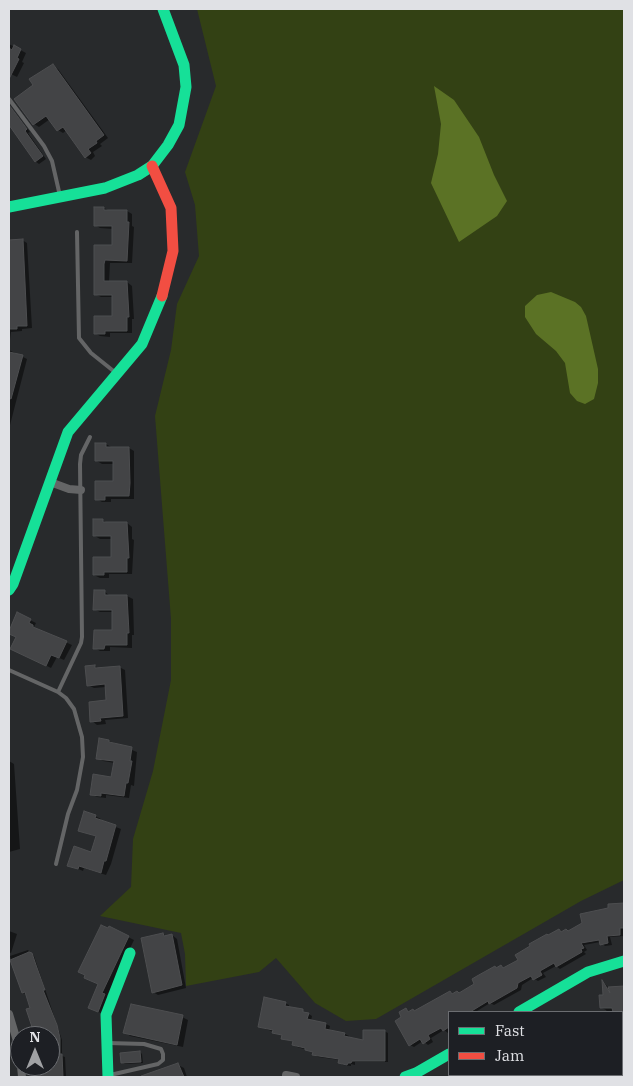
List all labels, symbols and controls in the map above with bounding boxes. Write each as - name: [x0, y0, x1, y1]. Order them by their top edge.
- legend: [448, 1011, 623, 1076]
- text: Fast: [495, 1021, 525, 1040]
- north arrow: [10, 1026, 60, 1076]
- text: N: [29, 1028, 41, 1046]
- text: Jam: [495, 1046, 524, 1065]

